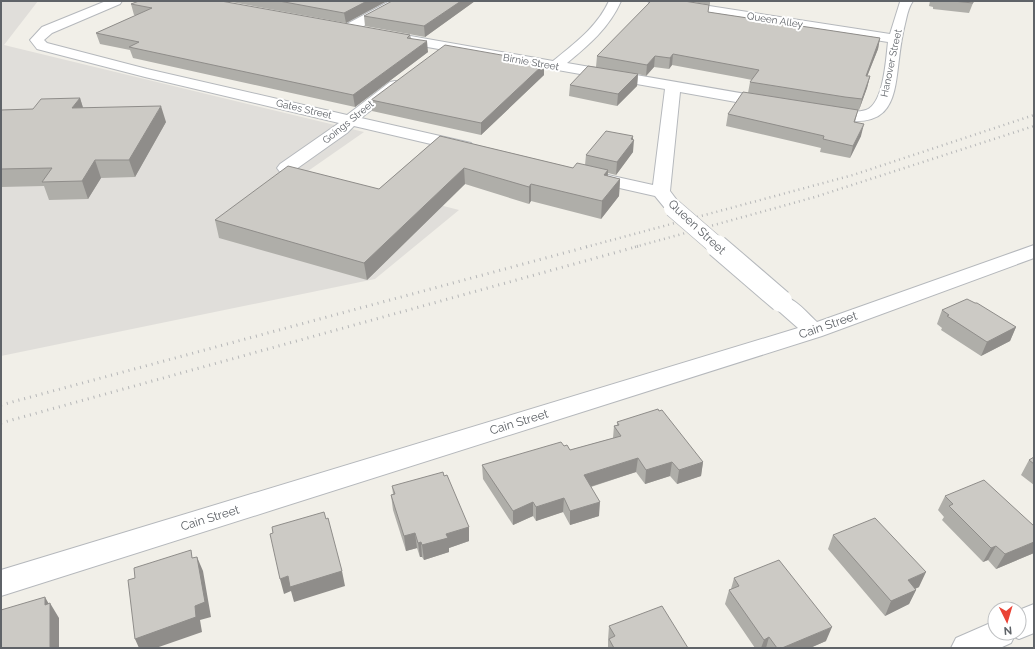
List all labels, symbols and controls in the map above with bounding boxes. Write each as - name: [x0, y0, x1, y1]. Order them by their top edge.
- street label: Queen Alley: [746, 10, 804, 30]
- street label: Hanover Street: [878, 28, 904, 98]
- street label: Birnie Street: [502, 52, 560, 72]
- street label: Gates Street: [275, 97, 334, 121]
- street label: Goings Street: [320, 98, 376, 146]
- street label: Queen Street: [665, 197, 729, 257]
- street label: Cain Street: [797, 308, 859, 342]
- street label: Cain Street: [488, 406, 550, 438]
- street label: Cain Street: [179, 502, 241, 534]
- north arrow: [987, 601, 1027, 641]
- text: N: [1003, 624, 1013, 637]

